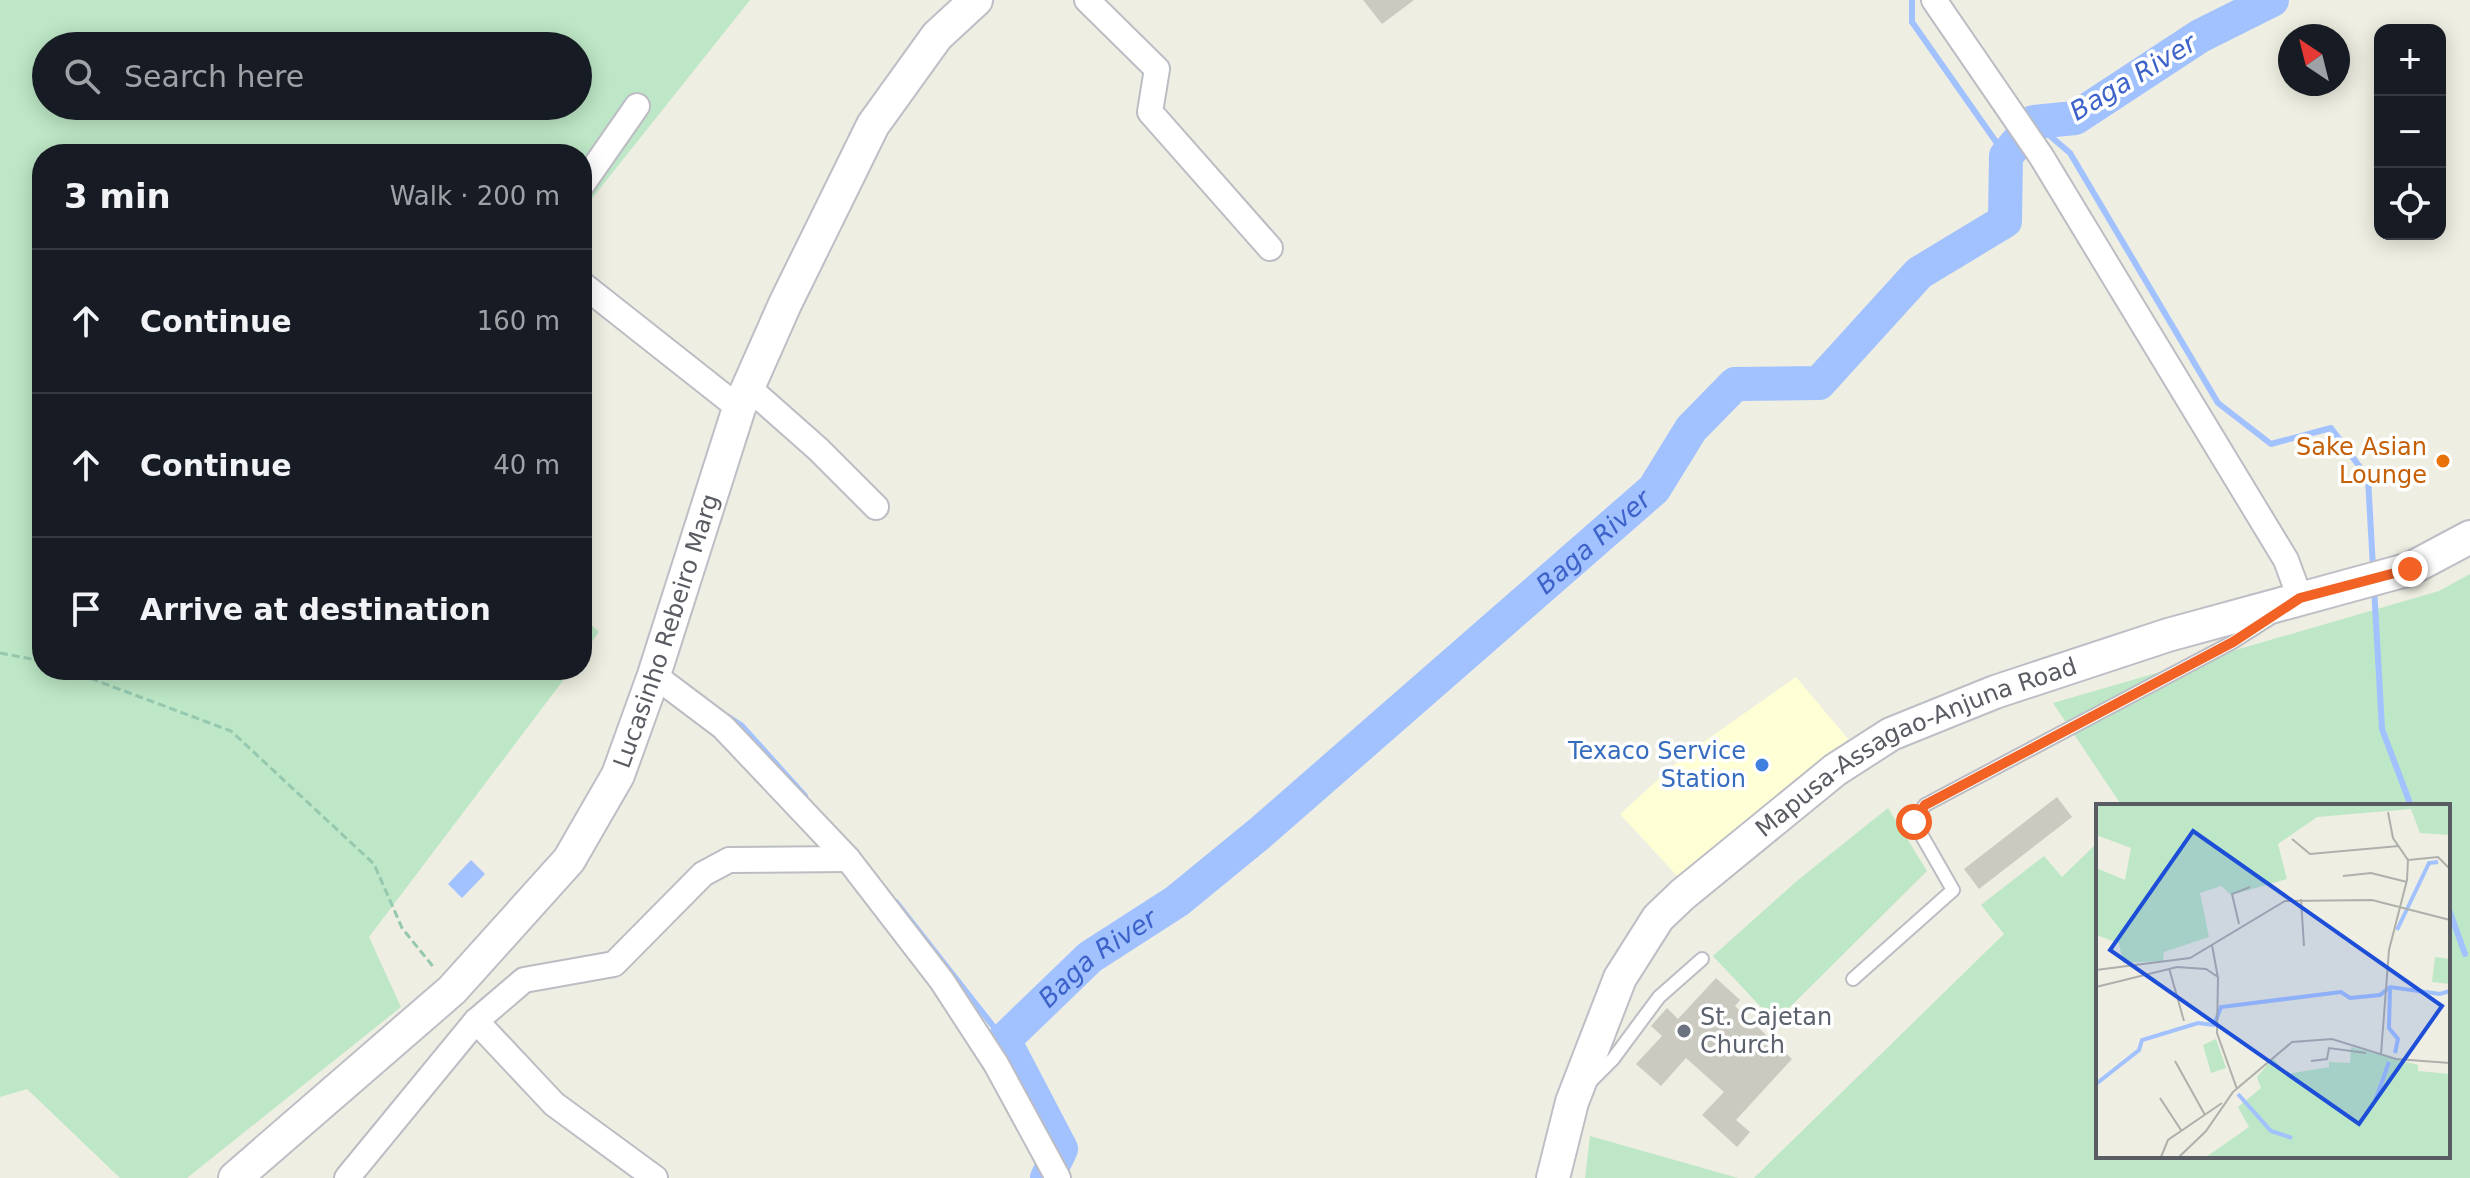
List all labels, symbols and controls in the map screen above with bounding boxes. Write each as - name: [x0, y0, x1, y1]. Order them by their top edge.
- north arrow: [2278, 24, 2350, 96]
- map controls: [2374, 24, 2446, 240]
- button: +: [2374, 24, 2446, 96]
- water label: Baga River: [2064, 26, 2203, 126]
- search box: [32, 32, 592, 120]
- icon: search: [60, 54, 104, 98]
- text: Search here: [124, 59, 304, 94]
- button: −: [2374, 96, 2446, 168]
- button: locate: [2374, 168, 2446, 240]
- text: 3 min: [64, 176, 171, 216]
- text: Walk · 200 m: [390, 181, 560, 211]
- icon: ahead: [64, 299, 108, 343]
- text: Continue: [140, 304, 292, 339]
- text: 160 m: [477, 306, 560, 336]
- place label: Sake Asian Lounge: [2296, 433, 2427, 489]
- icon: ahead: [64, 443, 108, 487]
- text: Continue: [140, 448, 292, 483]
- text: 40 m: [493, 450, 560, 480]
- marker: Sake Asian Lounge: [2434, 452, 2452, 470]
- water label: Baga River: [1530, 482, 1658, 600]
- street label: Lucasinho Rebeiro Marg: [608, 491, 725, 772]
- route end: [2392, 551, 2428, 587]
- icon: arrive: [64, 587, 108, 631]
- text: Arrive at destination: [140, 592, 491, 627]
- street label: Mapusa-Assagao-Anjuna Road: [1750, 652, 2080, 843]
- place label: Texaco Service Station: [1567, 737, 1746, 793]
- marker: Texaco Service Station: [1753, 756, 1771, 774]
- route start: [1896, 804, 1932, 840]
- inset map: [2096, 804, 2450, 1158]
- water label: Baga River: [1032, 902, 1164, 1013]
- place label: St. Cajetan Church: [1700, 1003, 1832, 1059]
- marker: St. Cajetan Church: [1675, 1022, 1693, 1040]

